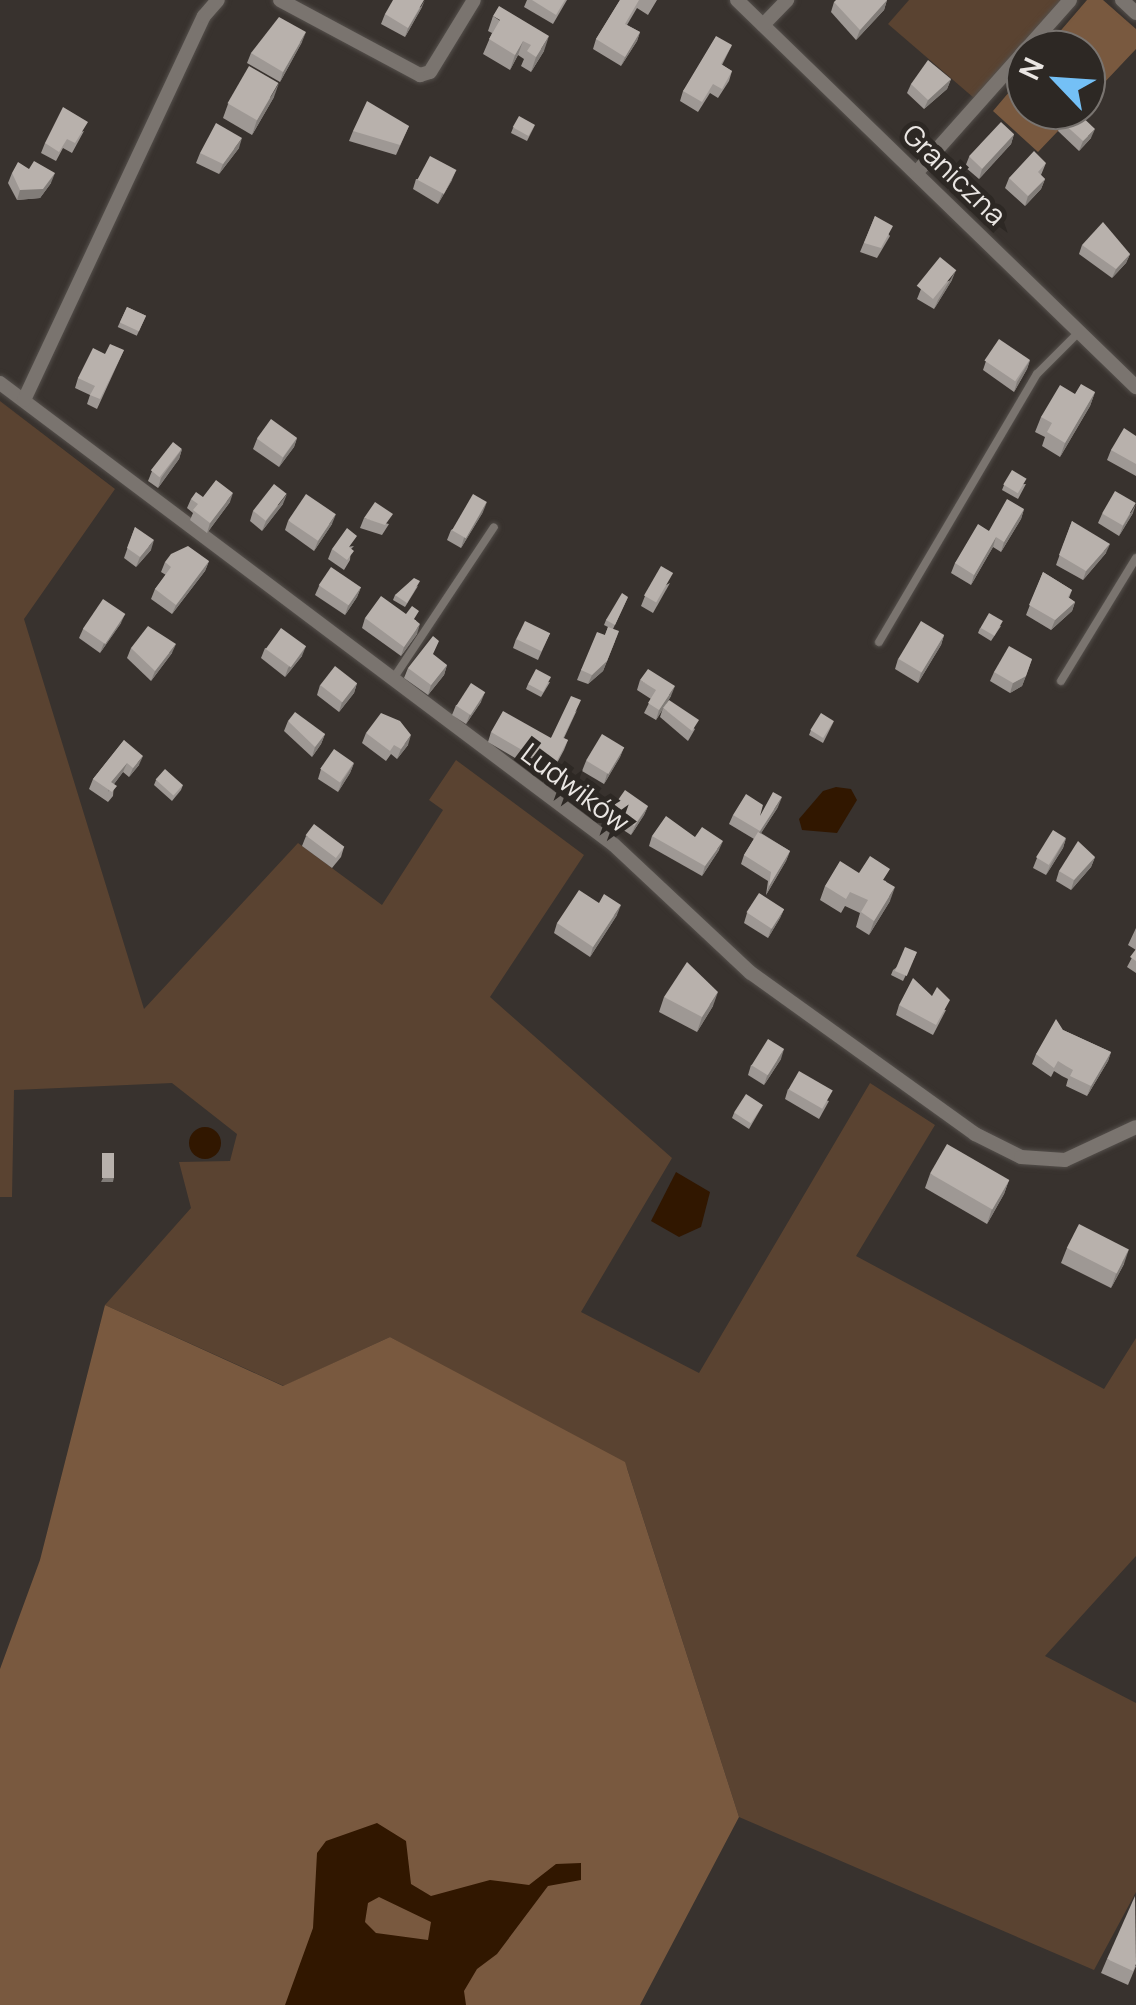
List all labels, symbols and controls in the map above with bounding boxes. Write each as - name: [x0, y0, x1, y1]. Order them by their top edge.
- north arrow: [1006, 30, 1106, 130]
- text: N: [1009, 51, 1052, 85]
- street label: Graniczna: [896, 117, 1014, 231]
- street label: Ludwików: [515, 735, 637, 839]

